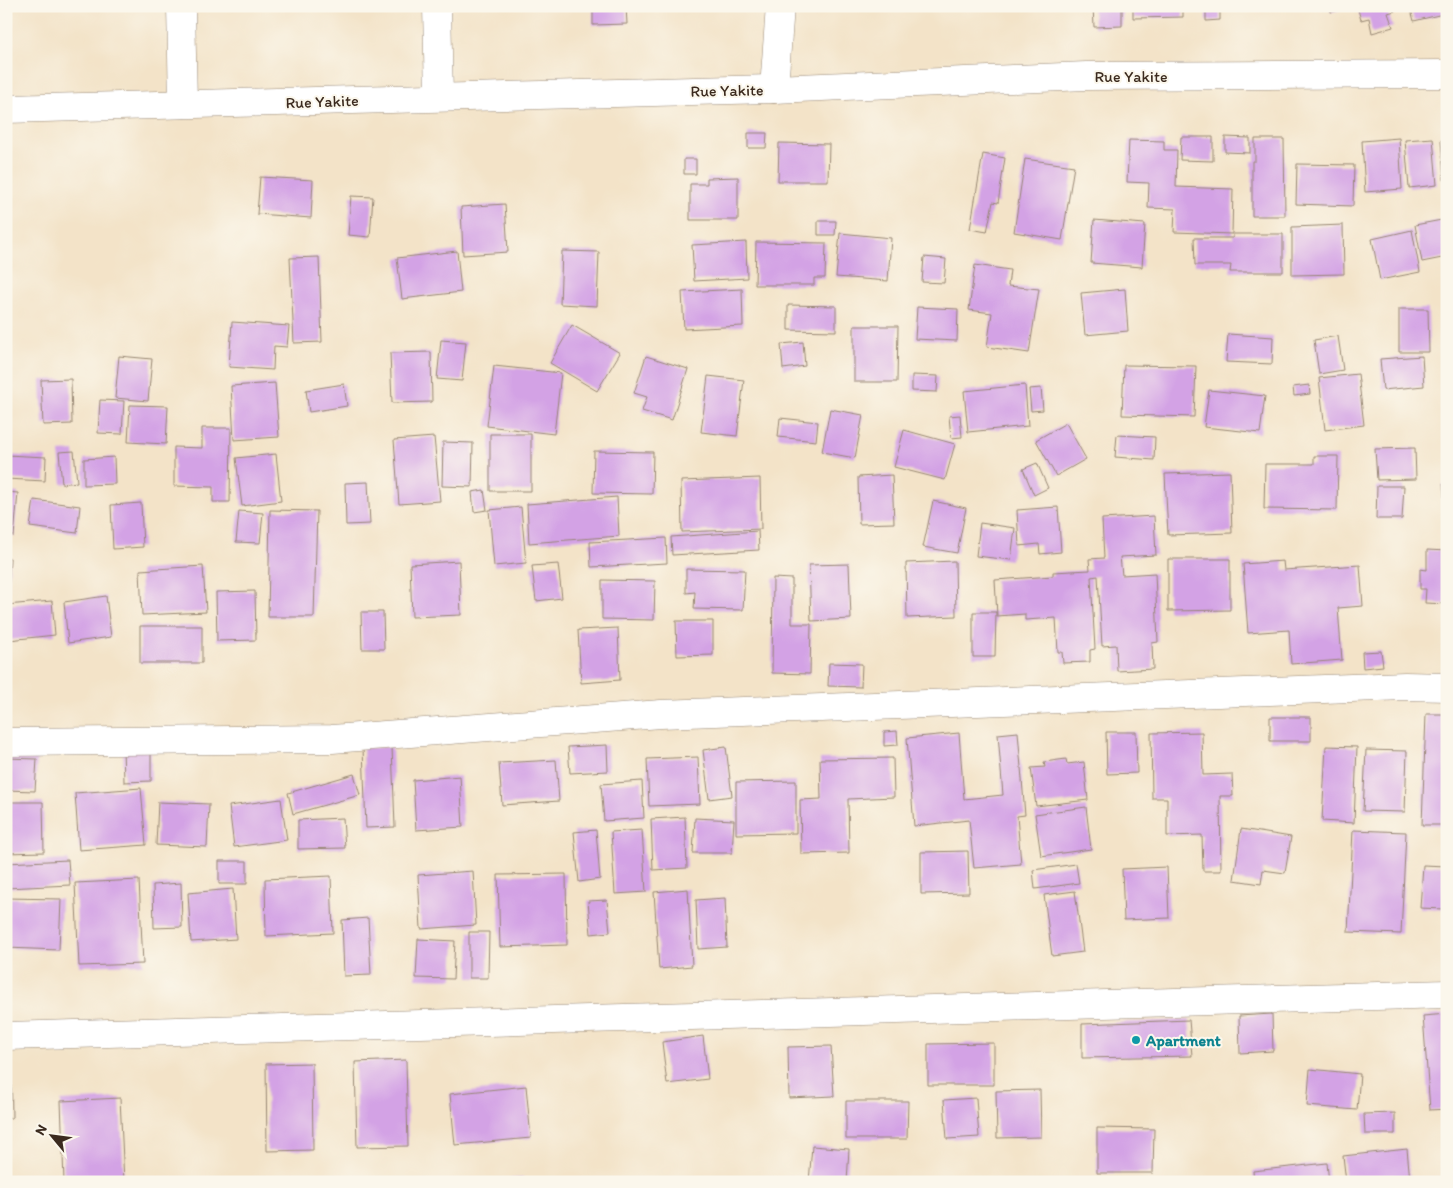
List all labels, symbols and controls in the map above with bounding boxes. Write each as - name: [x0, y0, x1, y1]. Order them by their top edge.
- street label: Rue Yakite: [1094, 67, 1168, 86]
- street label: Rue Yakite: [690, 80, 764, 101]
- street label: Rue Yakite: [285, 91, 359, 112]
- place label: Apartment: [1145, 1031, 1221, 1051]
- marker: Apartment: [1130, 1034, 1142, 1046]
- north arrow: [28, 1110, 78, 1160]
- text: N: [31, 1122, 51, 1138]

